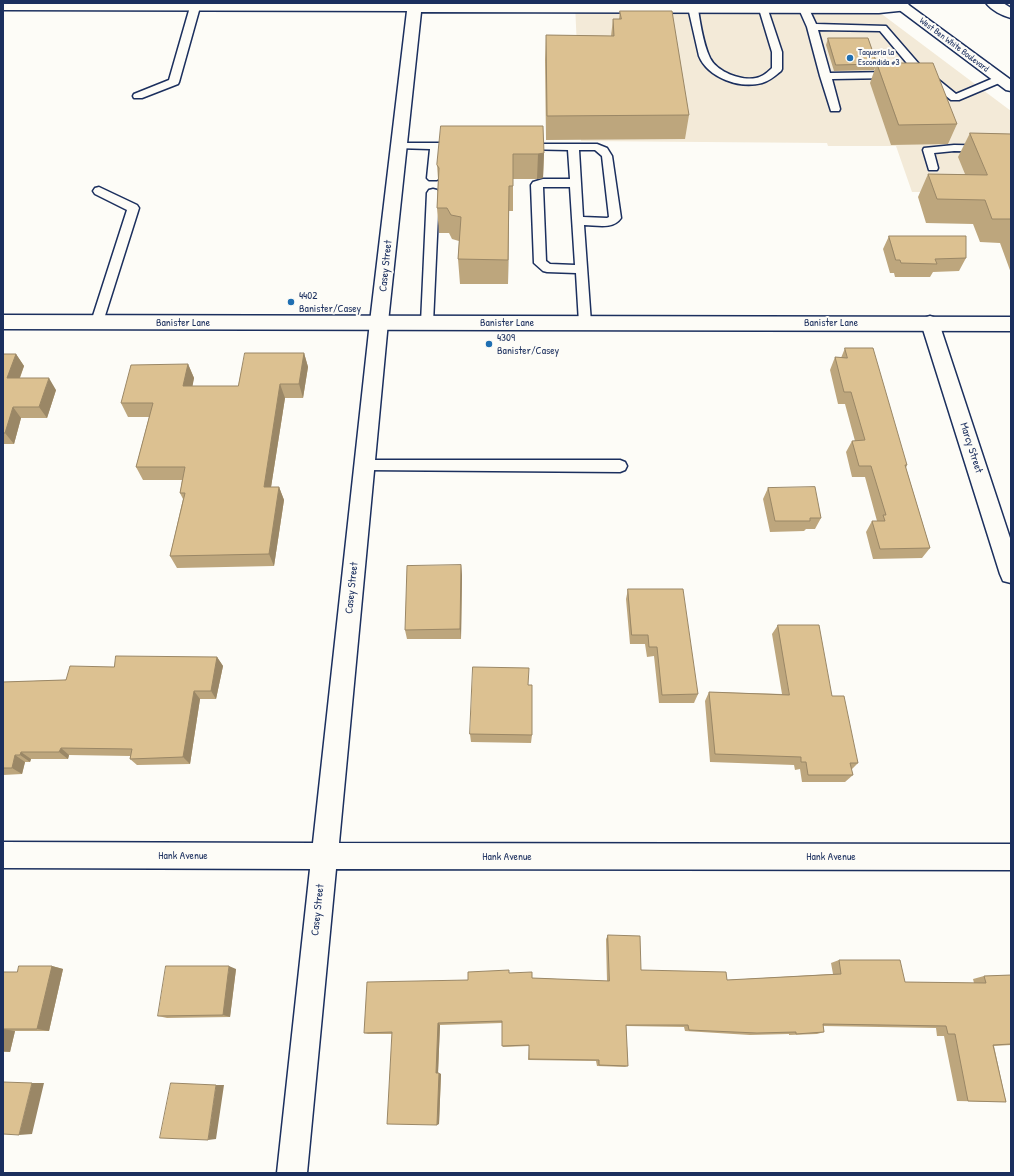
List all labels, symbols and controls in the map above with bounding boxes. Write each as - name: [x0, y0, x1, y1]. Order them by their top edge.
- street label: West Ben White Boulevard: [917, 15, 991, 75]
- place label: Taqueria la Escondida #3: [858, 48, 899, 69]
- marker: Taqueria la Escondida #3: [845, 53, 855, 63]
- street label: Casey Street: [377, 240, 395, 292]
- place label: 4402 Banister/Casey: [299, 289, 361, 315]
- marker: 4402 Banister/Casey: [286, 297, 296, 307]
- street label: Banister Lane: [156, 316, 210, 330]
- street label: Banister Lane: [480, 316, 534, 330]
- street label: Banister Lane: [804, 316, 858, 330]
- place label: 4309 Banister/Casey: [497, 331, 559, 357]
- marker: 4309 Banister/Casey: [484, 339, 494, 349]
- street label: Marcy Street: [957, 421, 985, 475]
- street label: Casey Street: [343, 562, 361, 614]
- street label: Hank Avenue: [158, 849, 208, 863]
- street label: Hank Avenue: [482, 850, 532, 864]
- street label: Hank Avenue: [806, 850, 856, 864]
- street label: Casey Street: [309, 884, 327, 936]

